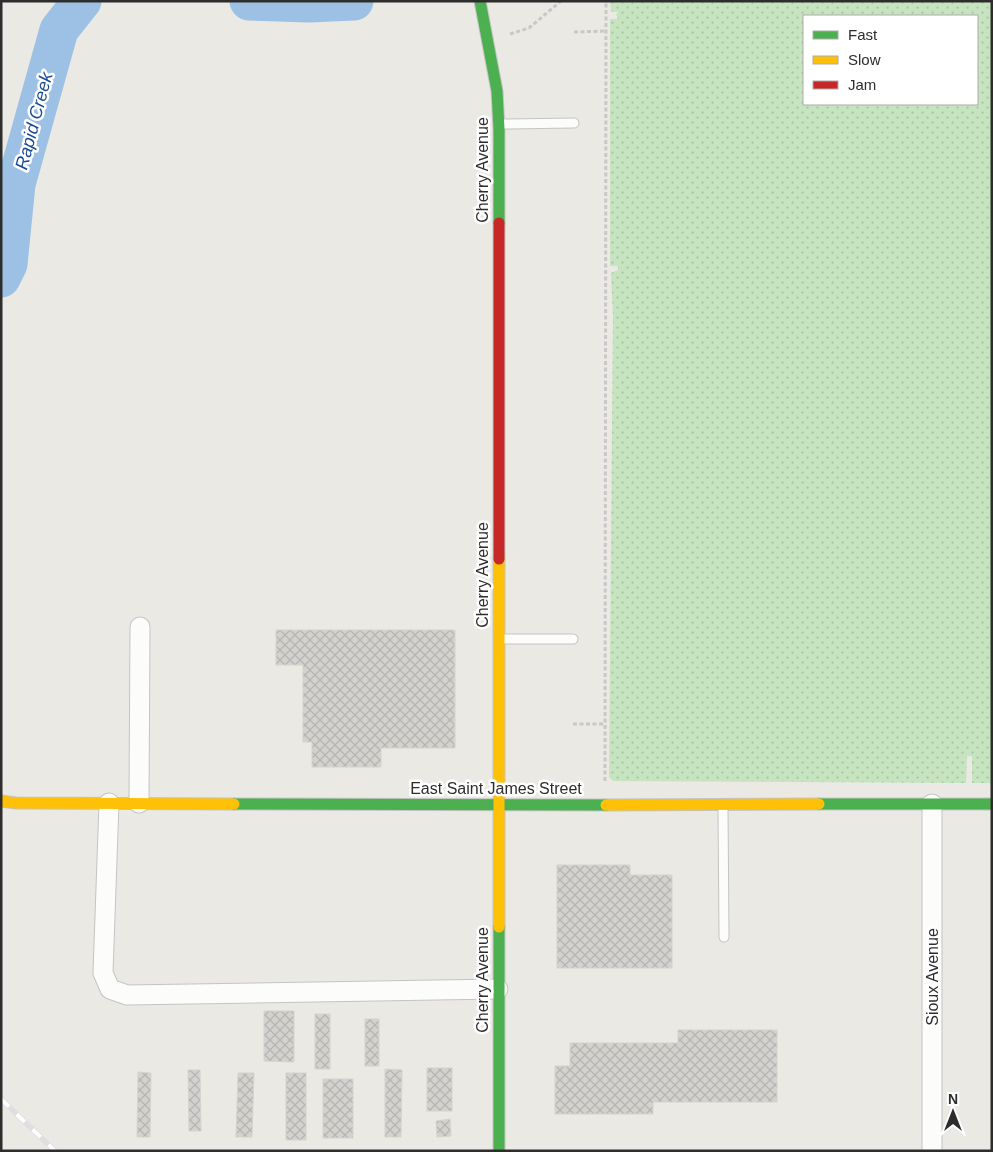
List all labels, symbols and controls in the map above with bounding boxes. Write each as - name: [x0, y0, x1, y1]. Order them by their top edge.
- legend: [803, 15, 978, 105]
- text: Fast: [848, 26, 878, 43]
- text: Slow: [848, 51, 881, 68]
- water label: Rapid Creek: [11, 69, 57, 172]
- text: Jam: [848, 76, 876, 93]
- street label: Cherry Avenue: [474, 117, 491, 223]
- street label: Cherry Avenue: [474, 522, 491, 628]
- street label: East Saint James Street: [410, 780, 582, 797]
- street label: Cherry Avenue: [474, 927, 491, 1033]
- street label: Sioux Avenue: [924, 928, 941, 1026]
- north arrow: [928, 1087, 978, 1137]
- text: N: [948, 1091, 958, 1107]

